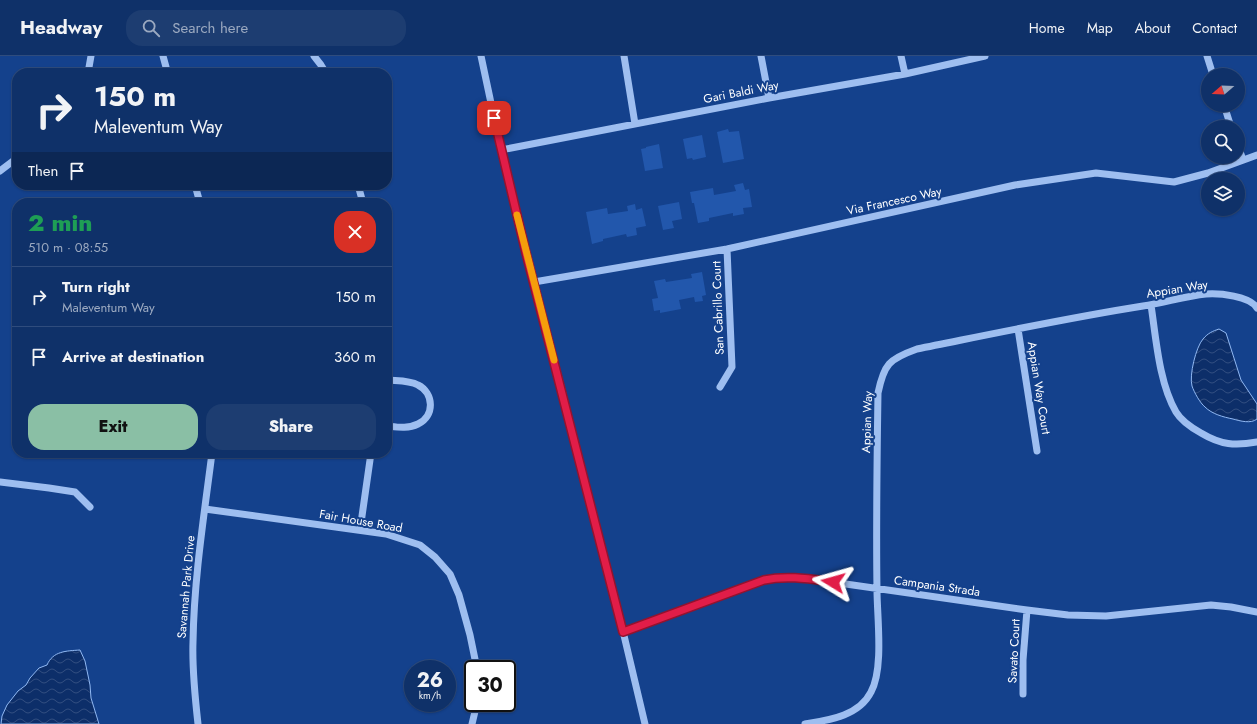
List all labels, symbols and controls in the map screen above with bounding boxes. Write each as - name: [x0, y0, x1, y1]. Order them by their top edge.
- search box: [126, 10, 406, 46]
- text: Headway: [20, 14, 102, 41]
- icon: search: [140, 17, 162, 39]
- text: Search here: [172, 17, 248, 39]
- text: Home: [1029, 18, 1065, 38]
- text: Map: [1087, 18, 1113, 38]
- text: About: [1135, 18, 1170, 38]
- text: Contact: [1192, 18, 1237, 38]
- north arrow: [1201, 68, 1245, 112]
- map controls: [1201, 68, 1245, 216]
- text: 150 m: [94, 76, 176, 117]
- street label: Gari Baldi Way: [702, 76, 781, 108]
- icon: right: [28, 84, 80, 136]
- pin: [477, 101, 511, 135]
- icon: arrive: [483, 107, 505, 129]
- text: Maleventum Way: [94, 114, 222, 140]
- button: search: [1201, 120, 1245, 164]
- text: Then: [28, 160, 58, 182]
- icon: arrive: [66, 160, 88, 182]
- button: layers: [1201, 172, 1245, 216]
- street label: Via Francesco Way: [845, 182, 944, 220]
- text: 2 min: [28, 205, 92, 240]
- button: close: [334, 211, 376, 253]
- text: 510 m · 08:55: [28, 238, 108, 257]
- street label: San Cabrillo Court: [707, 261, 729, 355]
- street label: Appian Way: [1145, 275, 1210, 303]
- text: Turn right: [62, 276, 130, 298]
- icon: right: [28, 286, 50, 308]
- text: 150 m: [336, 286, 376, 308]
- text: Maleventum Way: [62, 298, 155, 317]
- street label: Appian Way Court: [1023, 340, 1055, 436]
- icon: arrive: [28, 346, 50, 368]
- text: Arrive at destination: [62, 346, 204, 368]
- text: 360 m: [334, 346, 376, 368]
- street label: Appian Way: [857, 390, 877, 453]
- button: Exit: [28, 404, 198, 450]
- button: Share: [206, 404, 376, 450]
- street label: Fair House Road: [318, 505, 404, 537]
- street label: Savannah Park Drive: [173, 535, 199, 639]
- position arrow: [812, 561, 854, 603]
- street label: Campania Strada: [893, 571, 981, 601]
- street label: Savato Court: [1003, 618, 1025, 684]
- speed limit sign: 30: [464, 660, 516, 712]
- text: 26: [417, 666, 443, 695]
- text: km/h: [419, 688, 441, 703]

